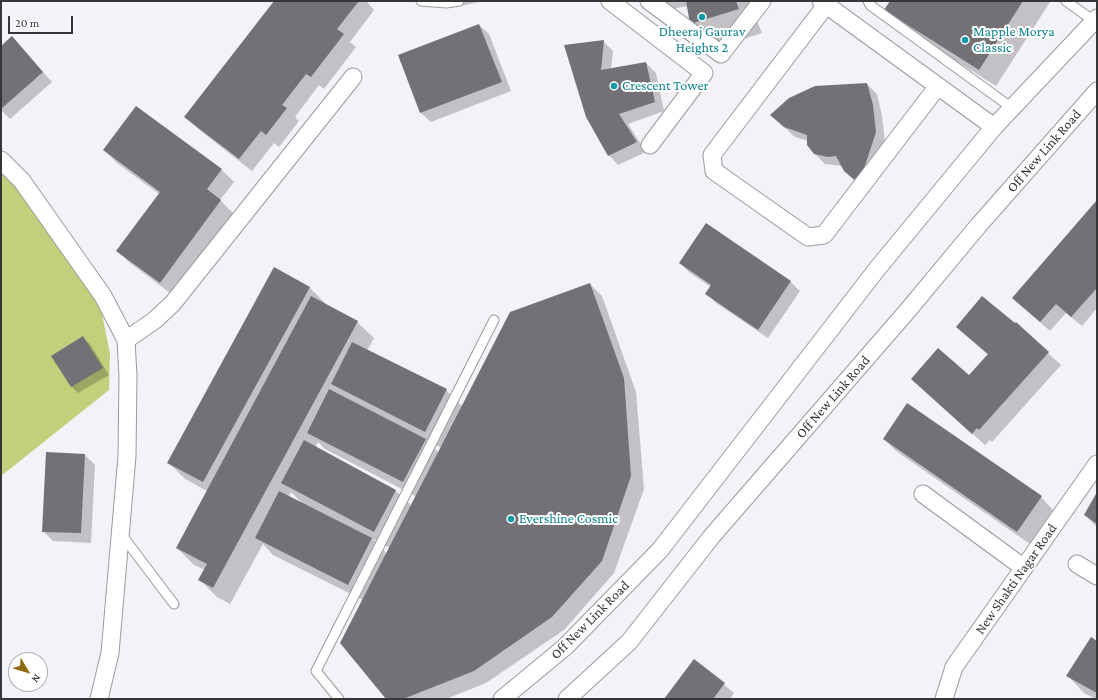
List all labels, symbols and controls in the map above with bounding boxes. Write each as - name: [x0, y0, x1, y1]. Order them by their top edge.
- scale bar: [10, 8, 75, 34]
- marker: Dheeraj Gaurav Heights 2: [697, 12, 707, 22]
- text: 20 m: [15, 16, 39, 30]
- place label: Dheeraj Gaurav Heights 2: [659, 24, 745, 56]
- place label: Mapple Morya Classic: [973, 24, 1055, 56]
- marker: Mapple Morya Classic: [960, 35, 970, 45]
- place label: Crescent Tower: [622, 78, 709, 94]
- marker: Crescent Tower: [609, 81, 619, 91]
- street label: Off New Link Road: [1003, 106, 1085, 196]
- street label: Off New Link Road: [792, 352, 874, 442]
- place label: Evershine Cosmic: [519, 511, 618, 527]
- marker: Evershine Cosmic: [506, 514, 516, 524]
- street label: New Shakti Nagar Road: [972, 520, 1060, 638]
- street label: Off New Link Road: [547, 577, 633, 663]
- north arrow: [8, 652, 48, 692]
- text: N: [30, 672, 44, 685]

